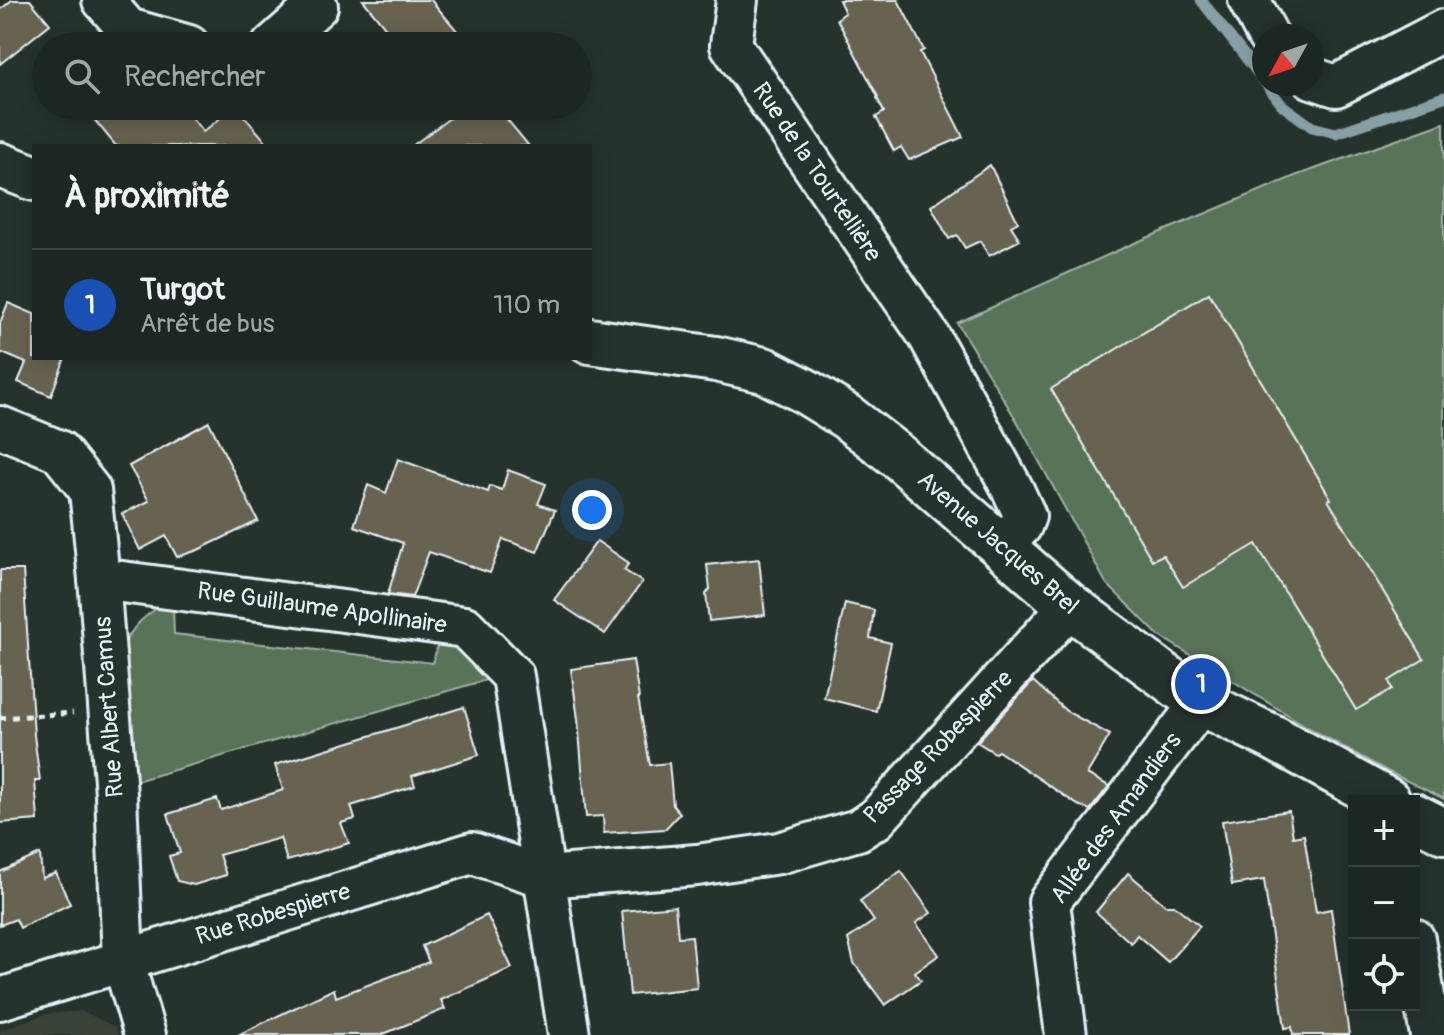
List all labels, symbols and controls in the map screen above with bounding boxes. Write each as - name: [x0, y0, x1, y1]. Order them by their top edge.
- north arrow: [1252, 24, 1324, 96]
- search box: [32, 32, 592, 120]
- icon: search: [60, 54, 104, 98]
- text: Rechercher: [124, 58, 266, 95]
- street label: Rue de la Tourtellière: [746, 77, 888, 267]
- text: À proximité: [64, 175, 230, 218]
- text: Turgot: [140, 271, 225, 308]
- text: 1: [85, 289, 95, 321]
- text: 110 m: [493, 289, 560, 321]
- text: Arrêt de bus: [140, 308, 274, 340]
- street label: Avenue Jacques Brel: [911, 465, 1085, 621]
- your location: [572, 490, 612, 530]
- street label: Rue Guillaume Apollinaire: [196, 576, 449, 640]
- street label: Rue Albert Camus: [88, 615, 130, 799]
- pin: 1: [1175, 654, 1227, 714]
- street label: Passage Robespierre: [857, 664, 1019, 830]
- street label: Allée des Amandiers: [1044, 727, 1188, 909]
- map controls: [1348, 795, 1420, 1011]
- button: +: [1348, 795, 1420, 867]
- button: −: [1348, 867, 1420, 939]
- street label: Rue Robespierre: [192, 877, 354, 951]
- button: locate: [1348, 939, 1420, 1011]

